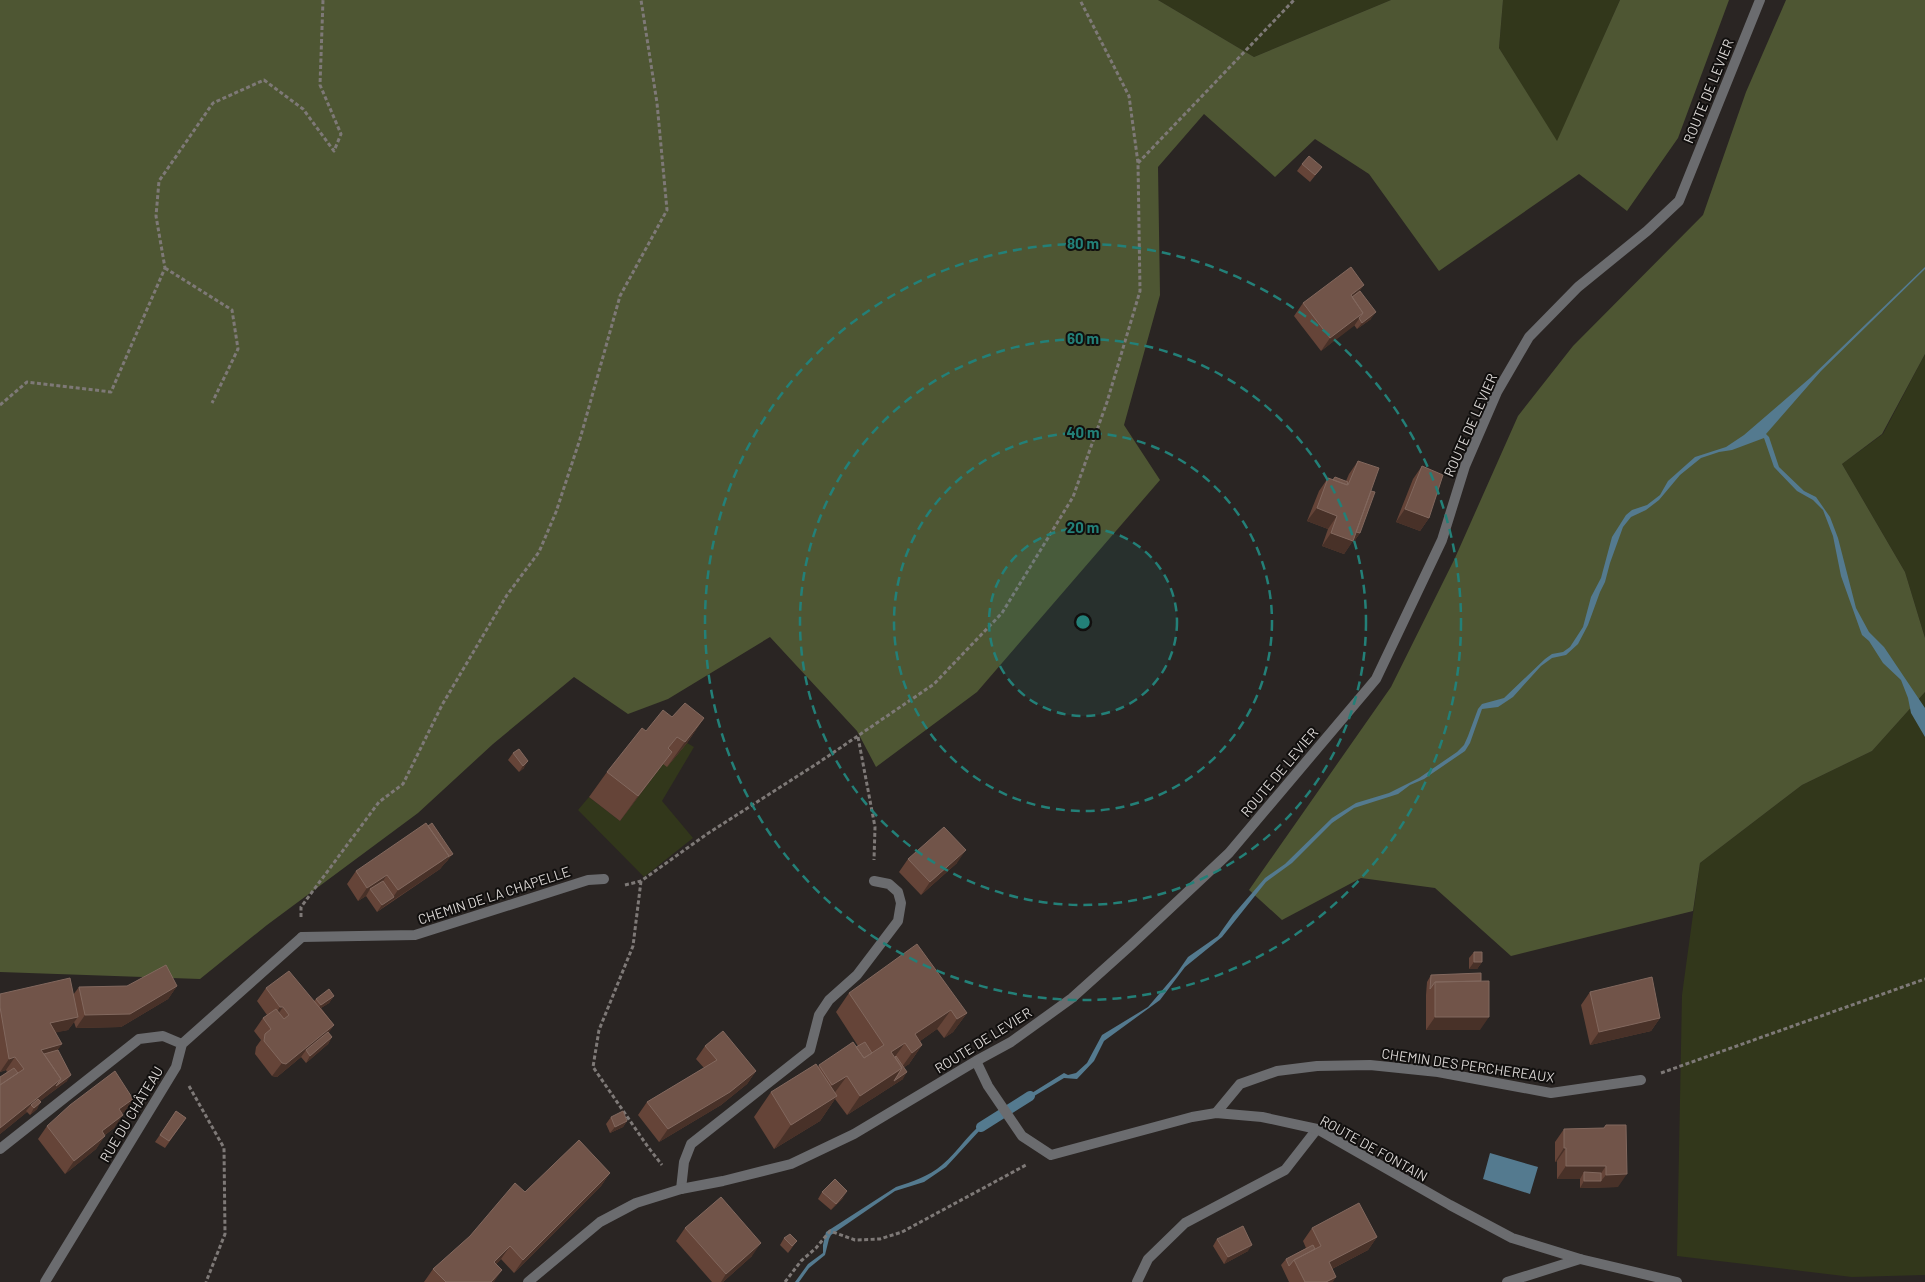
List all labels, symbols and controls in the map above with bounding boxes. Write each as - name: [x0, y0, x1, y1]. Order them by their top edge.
- street label: ROUTE DE LEVIER: [1679, 36, 1737, 146]
- text: 80 m: [1067, 234, 1099, 252]
- text: 60 m: [1067, 329, 1099, 347]
- street label: ROUTE DE LEVIER: [1440, 371, 1500, 479]
- text: 40 m: [1066, 423, 1100, 441]
- text: 20 m: [1067, 518, 1099, 536]
- centre of rings: [1074, 613, 1092, 631]
- street label: ROUTE DE LEVIER: [1237, 724, 1321, 820]
- street label: CHEMIN DE LA CHAPELLE: [416, 862, 572, 928]
- street label: ROUTE DE LEVIER: [931, 1003, 1035, 1077]
- street label: CHEMIN DES PERCHEREAUX: [1380, 1044, 1556, 1086]
- street label: RUE DU CHÂTEAU: [96, 1063, 166, 1165]
- street label: ROUTE DE FONTAIN: [1317, 1111, 1431, 1185]

